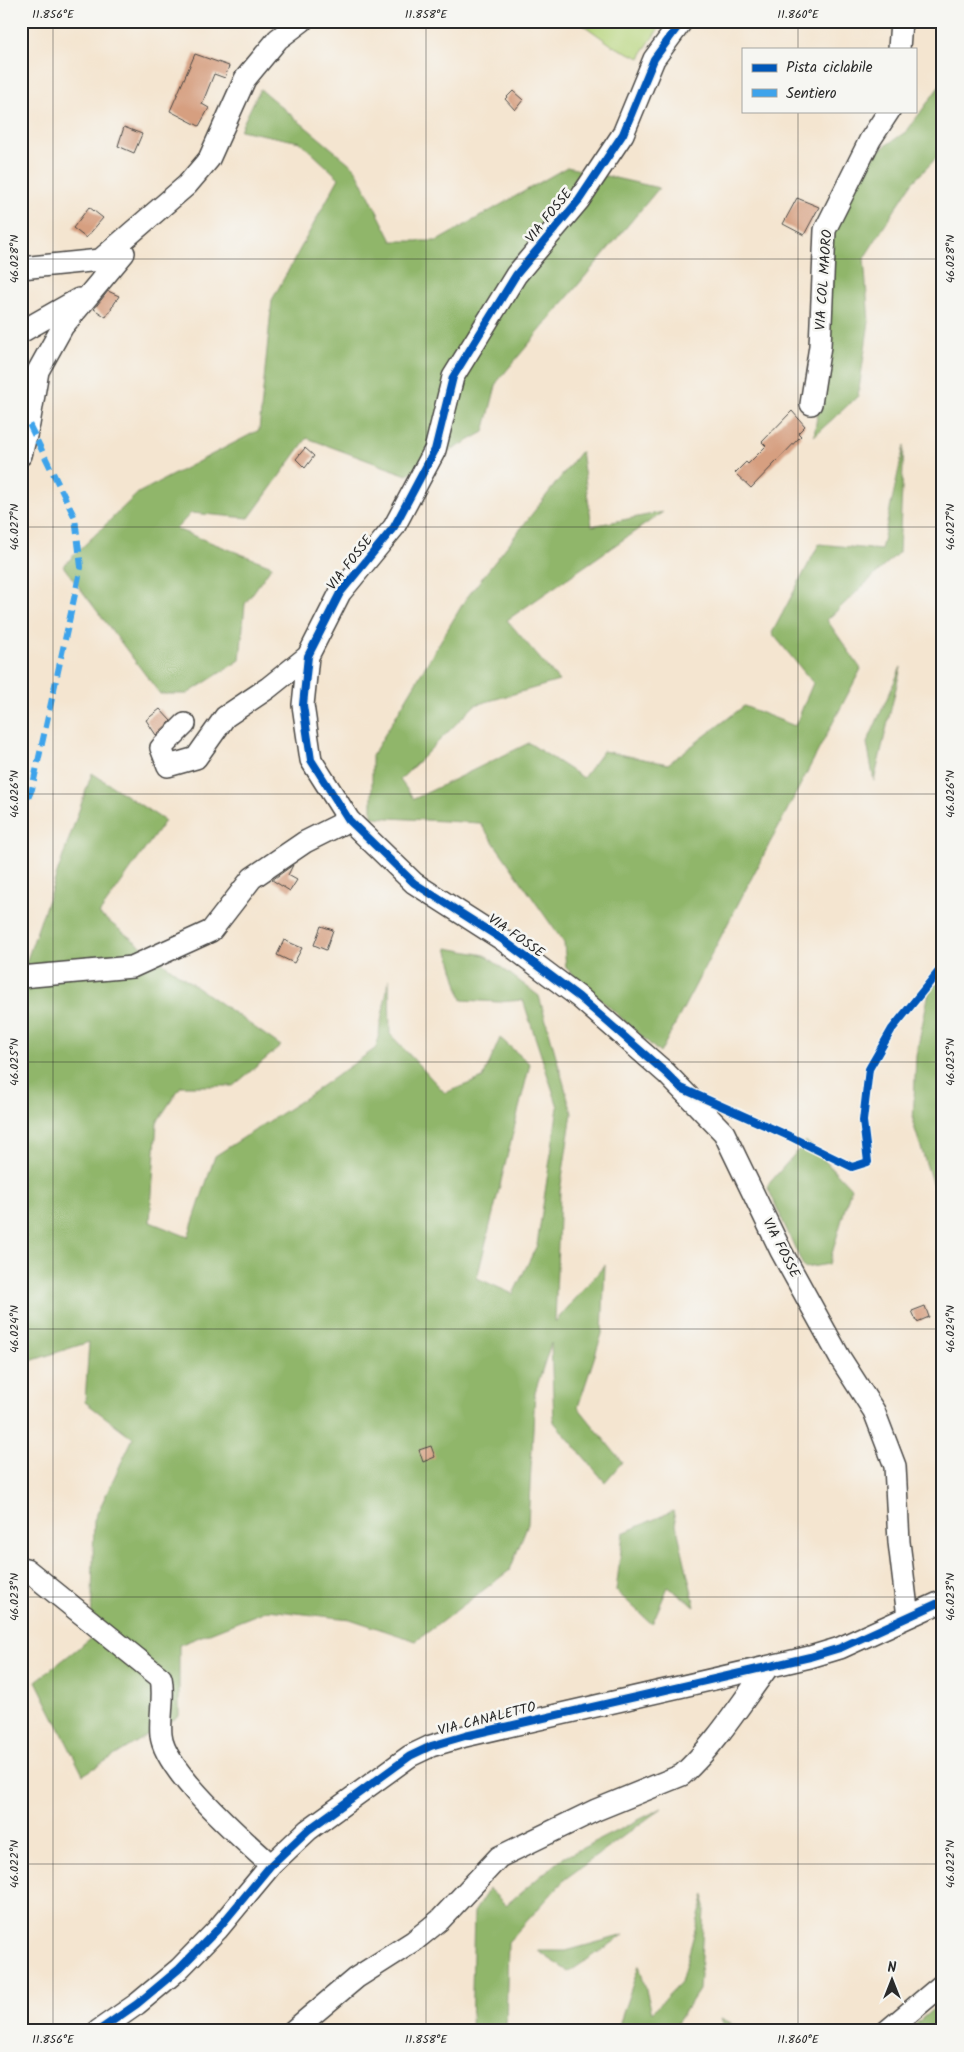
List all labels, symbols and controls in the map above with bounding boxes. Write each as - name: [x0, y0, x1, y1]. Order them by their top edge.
- text: 11.856°E: [32, 5, 75, 24]
- text: 11.858°E: [405, 5, 448, 24]
- text: 11.860°E: [777, 5, 820, 24]
- legend: [742, 48, 916, 112]
- text: Pista ciclabile: [786, 56, 873, 80]
- text: Sentiero: [786, 82, 837, 106]
- street label: VIA FOSSE: [520, 183, 578, 248]
- street label: VIA COL MAORO: [810, 228, 839, 331]
- text: 46.028°N: [5, 235, 24, 283]
- text: 46.028°N: [941, 235, 960, 283]
- text: 46.027°N: [5, 504, 24, 550]
- text: 46.027°N: [941, 504, 960, 550]
- street label: VIA FOSSE: [321, 530, 379, 595]
- text: 46.026°N: [5, 770, 24, 818]
- text: 46.026°N: [941, 770, 960, 818]
- street label: VIA FOSSE: [483, 908, 550, 964]
- text: 46.025°N: [5, 1038, 24, 1086]
- text: 46.025°N: [941, 1038, 960, 1086]
- street label: VIA FOSSE: [756, 1214, 806, 1283]
- text: 46.024°N: [5, 1305, 24, 1353]
- text: 46.024°N: [941, 1305, 960, 1353]
- text: 46.023°N: [5, 1573, 24, 1621]
- text: 46.023°N: [941, 1573, 960, 1621]
- street label: VIA CANALETTO: [436, 1696, 539, 1742]
- text: 46.022°N: [5, 1840, 24, 1888]
- text: 46.022°N: [941, 1840, 960, 1888]
- north arrow: [866, 1954, 916, 2004]
- text: N: [888, 1957, 897, 1979]
- text: 11.856°E: [32, 2030, 75, 2049]
- text: 11.858°E: [405, 2030, 448, 2049]
- text: 11.860°E: [777, 2030, 820, 2049]

